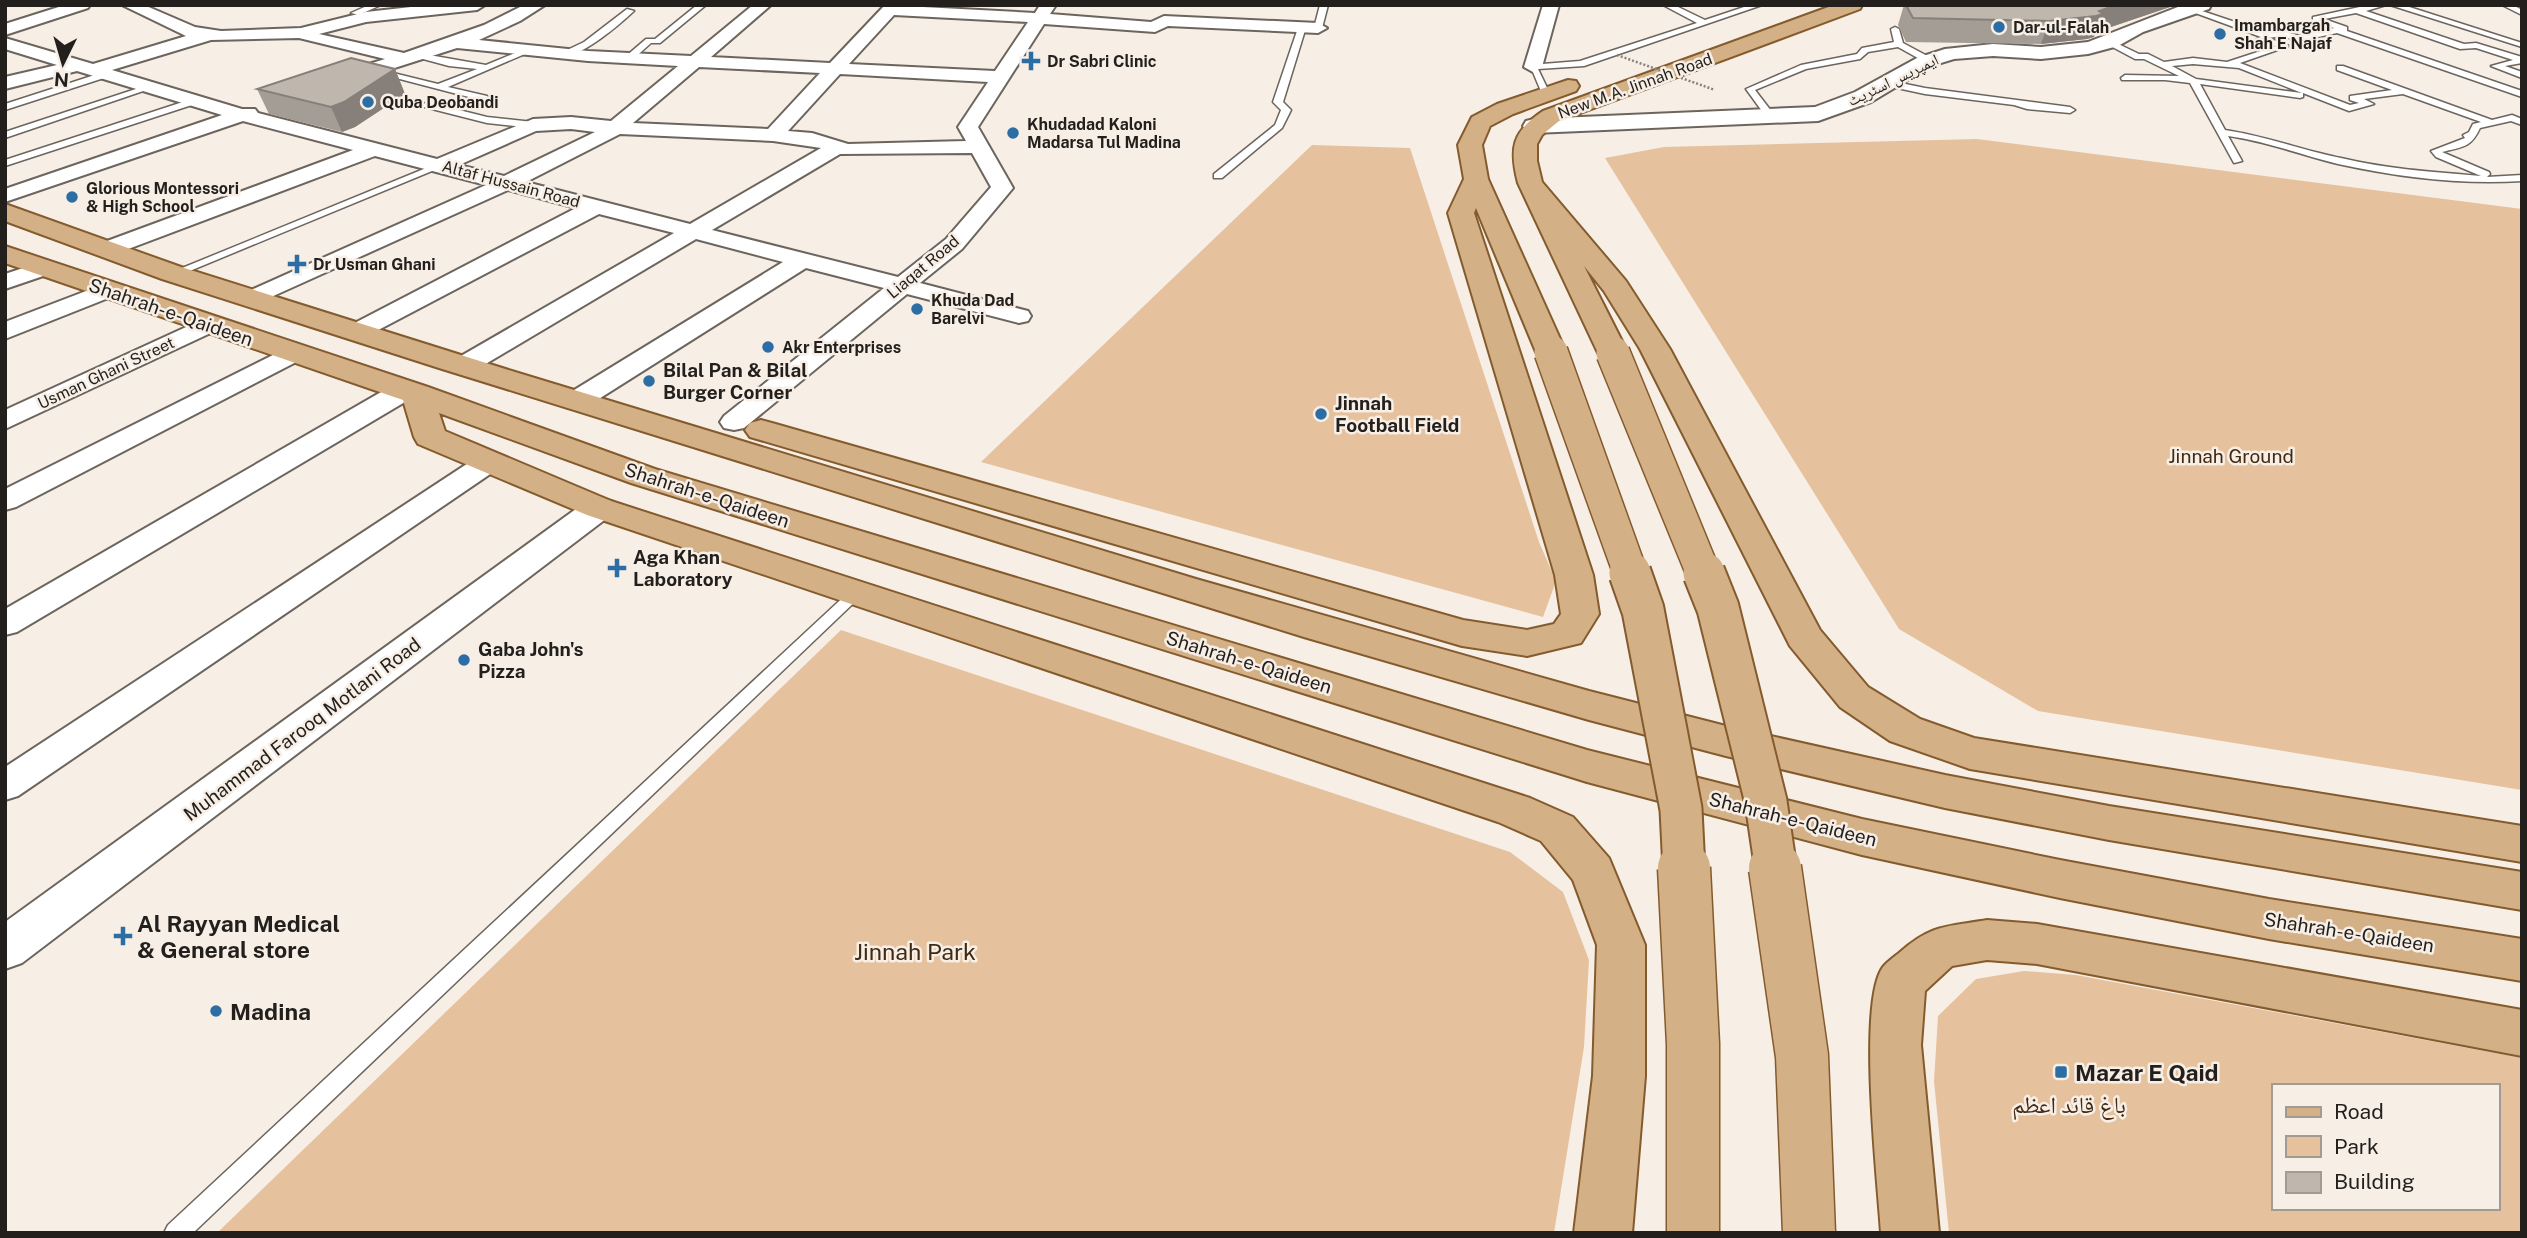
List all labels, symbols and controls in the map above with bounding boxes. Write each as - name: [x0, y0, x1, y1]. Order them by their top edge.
- place label: Imambargah Shah E Najaf: [2234, 16, 2333, 53]
- place label: Dar-ul-Falah: [2013, 18, 2109, 37]
- marker: Dar-ul-Falah: [1991, 19, 2007, 35]
- marker: Imambargah Shah E Najaf: [2212, 26, 2228, 42]
- north arrow: [28, 28, 98, 98]
- street label: New M.A. Jinnah Road: [1555, 49, 1715, 123]
- street label: ایمپریس اسٹریٹ: [1844, 50, 1942, 111]
- marker: Dr Sabri Clinic: [1021, 51, 1041, 71]
- place label: Dr Sabri Clinic: [1047, 52, 1157, 71]
- text: N: [53, 68, 70, 92]
- place label: Quba Deobandi: [382, 93, 499, 112]
- marker: Quba Deobandi: [360, 94, 376, 110]
- place label: Khudadad Kaloni Madarsa Tul Madina: [1027, 115, 1181, 152]
- marker: Khudadad Kaloni Madarsa Tul Madina: [1005, 125, 1021, 141]
- street label: Altaf Hussain Road: [440, 156, 582, 212]
- place label: Glorious Montessori & High School: [86, 179, 239, 216]
- marker: Glorious Montessori & High School: [64, 189, 80, 205]
- street label: Liaqat Road: [883, 231, 963, 303]
- marker: Dr Usman Ghani: [287, 254, 307, 274]
- place label: Dr Usman Ghani: [313, 255, 436, 274]
- street label: Shahrah-e-Qaideen: [86, 274, 256, 350]
- place label: Khuda Dad Barelvi: [931, 291, 1014, 328]
- marker: Khuda Dad Barelvi: [909, 301, 925, 317]
- street label: Usman Ghani Street: [35, 333, 177, 413]
- place label: Akr Enterprises: [782, 338, 901, 357]
- marker: Akr Enterprises: [760, 339, 776, 355]
- place label: Bilal Pan & Bilal Burger Corner: [663, 359, 808, 403]
- marker: Bilal Pan & Bilal Burger Corner: [641, 373, 657, 389]
- place label: Jinnah Football Field: [1335, 392, 1459, 436]
- marker: Jinnah Football Field: [1313, 406, 1329, 422]
- park label: Jinnah Ground: [2168, 445, 2294, 467]
- street label: Shahrah-e-Qaideen: [622, 458, 792, 532]
- place label: Aga Khan Laboratory: [633, 546, 733, 590]
- marker: Aga Khan Laboratory: [607, 558, 627, 578]
- street label: Shahrah-e-Qaideen: [1163, 626, 1335, 698]
- street label: Muhammad Farooq Motlani Road: [179, 633, 425, 825]
- place label: Gaba John's Pizza: [478, 638, 584, 682]
- marker: Gaba John's Pizza: [456, 652, 472, 668]
- street label: Shahrah-e-Qaideen: [1707, 788, 1879, 850]
- street label: Shahrah-e-Qaideen: [2262, 908, 2436, 956]
- place label: Al Rayyan Medical & General store: [137, 910, 340, 963]
- marker: Al Rayyan Medical & General store: [115, 928, 131, 944]
- park label: Jinnah Park: [854, 938, 976, 965]
- place label: Madina: [230, 998, 311, 1025]
- marker: Madina: [208, 1003, 224, 1019]
- place label: Mazar E Qaid: [2075, 1059, 2219, 1086]
- marker: Mazar E Qaid: [2053, 1064, 2069, 1080]
- legend: [2272, 1084, 2499, 1210]
- park label: باغ قائد اعظم: [2012, 1091, 2126, 1121]
- text: Road: [2334, 1099, 2384, 1124]
- text: Park: [2334, 1134, 2379, 1159]
- text: Building: [2334, 1169, 2415, 1194]

